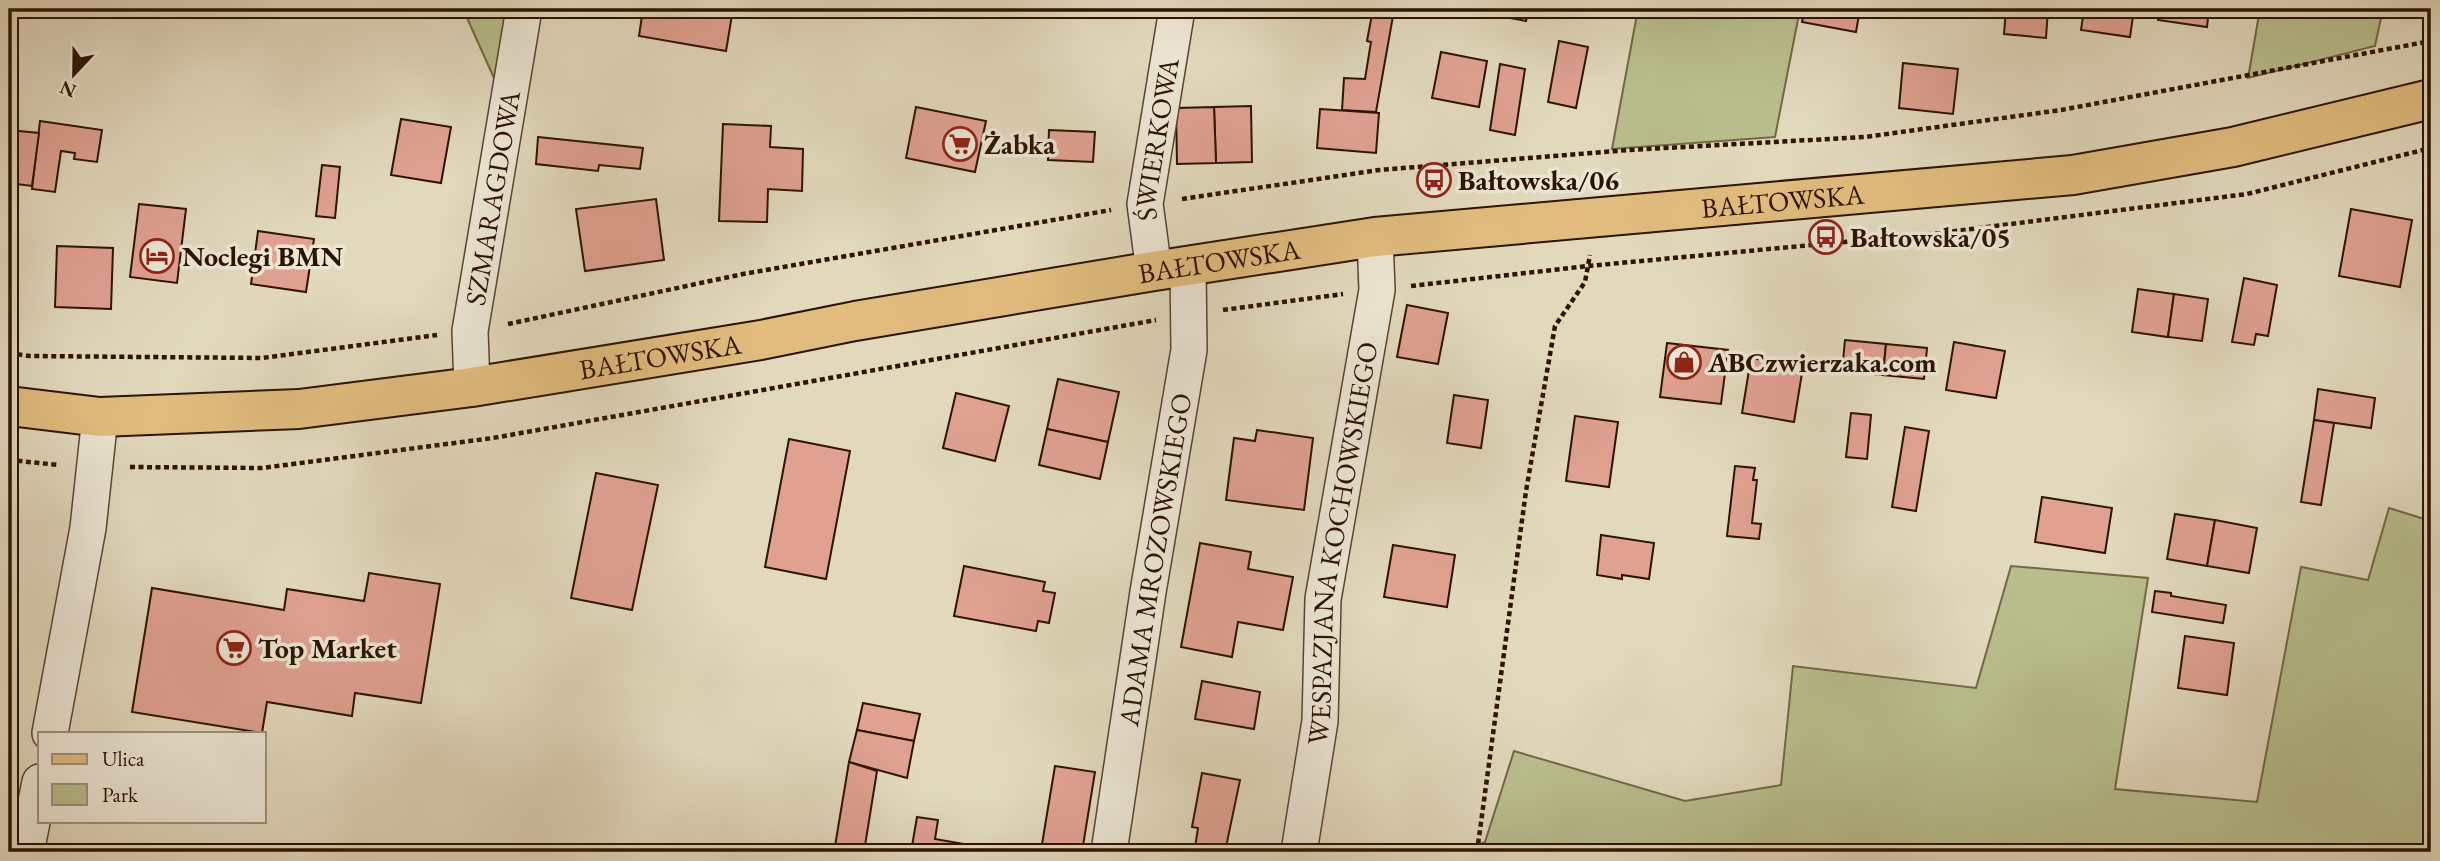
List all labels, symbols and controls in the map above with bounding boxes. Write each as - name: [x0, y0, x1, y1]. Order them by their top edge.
- north arrow: [38, 38, 108, 108]
- street label: ŚWIERKOWA: [1127, 55, 1187, 223]
- text: N: [55, 75, 80, 104]
- street label: SZMARAGDOWA: [457, 87, 528, 308]
- supermarket icon: Żabka: [941, 125, 979, 163]
- place label: Żabka: [984, 126, 1056, 162]
- bus stop icon: Bałtowska/06: [1415, 161, 1453, 199]
- place label: Bałtowska/06: [1458, 162, 1619, 198]
- street label: BAŁTOWSKA: [1700, 176, 1866, 226]
- bus stop icon: Bałtowska/05: [1807, 218, 1845, 256]
- place label: Bałtowska/05: [1850, 219, 2011, 255]
- street label: BAŁTOWSKA: [1135, 231, 1303, 291]
- hotel icon: Noclegi BMN: [138, 237, 176, 275]
- place label: Noclegi BMN: [182, 238, 344, 274]
- street label: BAŁTOWSKA: [577, 325, 745, 387]
- street label: WESPAZJANA KOCHOWSKIEGO: [1298, 339, 1386, 748]
- shop icon: ABCzwierzaka.com: [1665, 343, 1703, 381]
- place label: ABCzwierzaka.com: [1707, 344, 1937, 380]
- street label: ADAMA MROZOWSKIEGO: [1110, 390, 1199, 730]
- supermarket icon: Top Market: [215, 629, 253, 667]
- place label: Top Market: [258, 630, 397, 666]
- legend: [38, 732, 266, 822]
- text: Ulica: [102, 745, 145, 772]
- text: Park: [102, 781, 139, 808]

